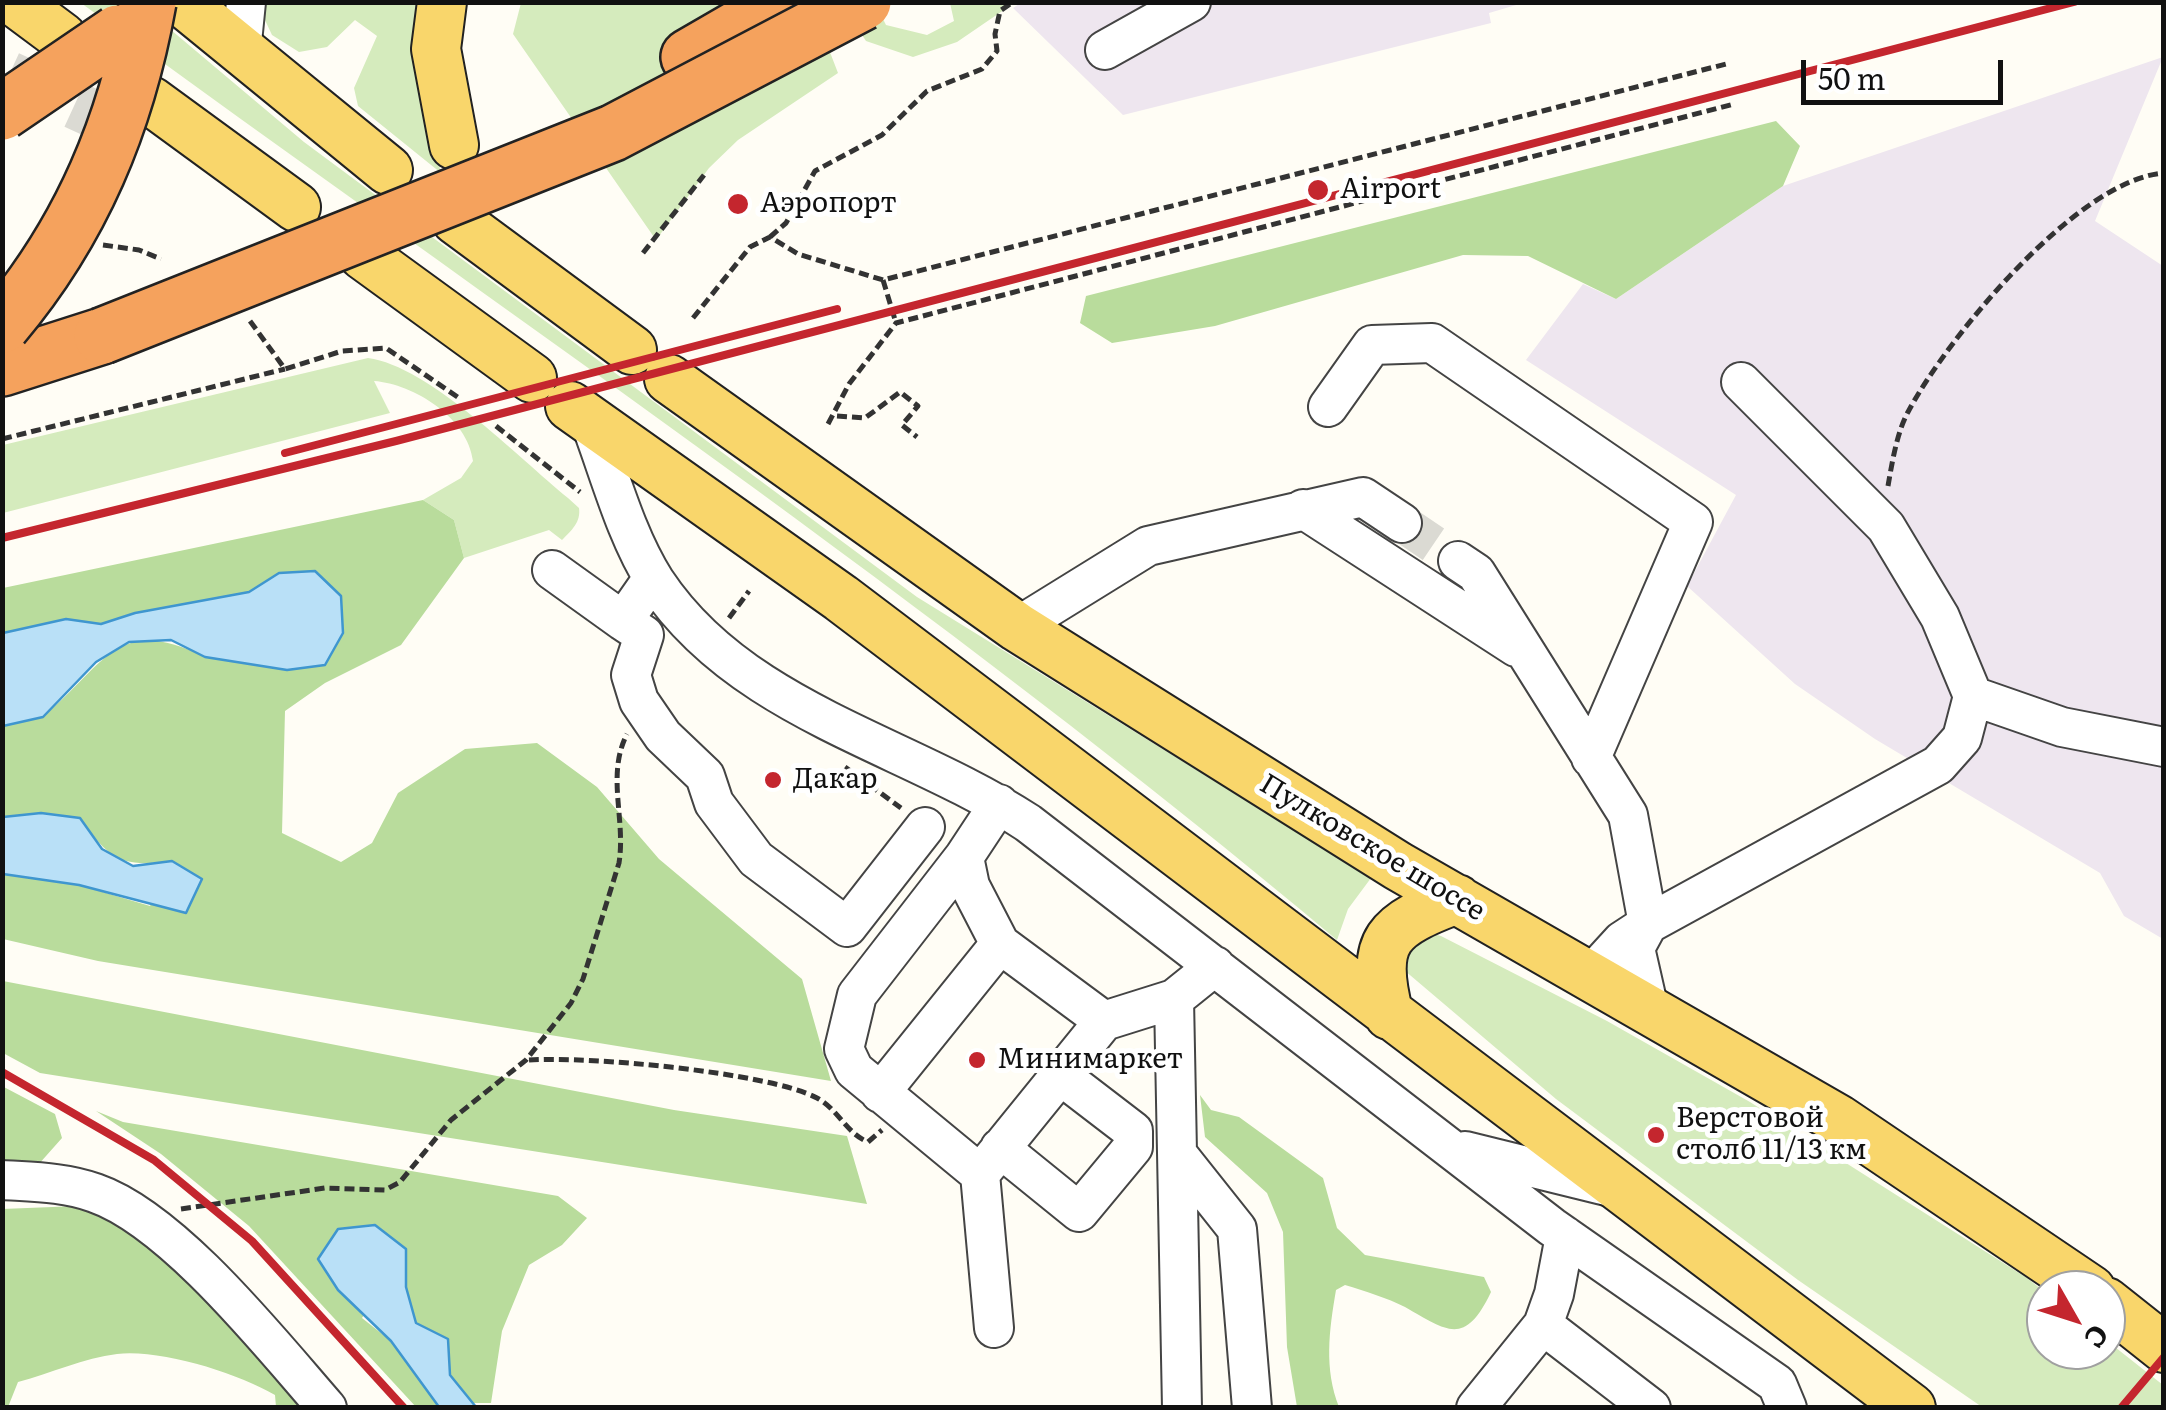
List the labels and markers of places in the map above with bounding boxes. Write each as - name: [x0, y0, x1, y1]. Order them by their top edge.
- place label: Airport: [1340, 173, 1441, 207]
- marker: Airport: [1305, 177, 1331, 203]
- place label: Аэропорт: [760, 187, 897, 221]
- marker: Аэропорт: [725, 191, 751, 217]
- place label: Дакар: [793, 763, 878, 797]
- marker: Дакар: [762, 769, 784, 791]
- place label: Минимаркет: [997, 1043, 1183, 1077]
- marker: Минимаркет: [966, 1049, 988, 1071]
- place label: Верстовой столб 11/13 км: [1676, 1102, 1867, 1168]
- marker: Верстовой столб 11/13 км: [1645, 1124, 1667, 1146]

